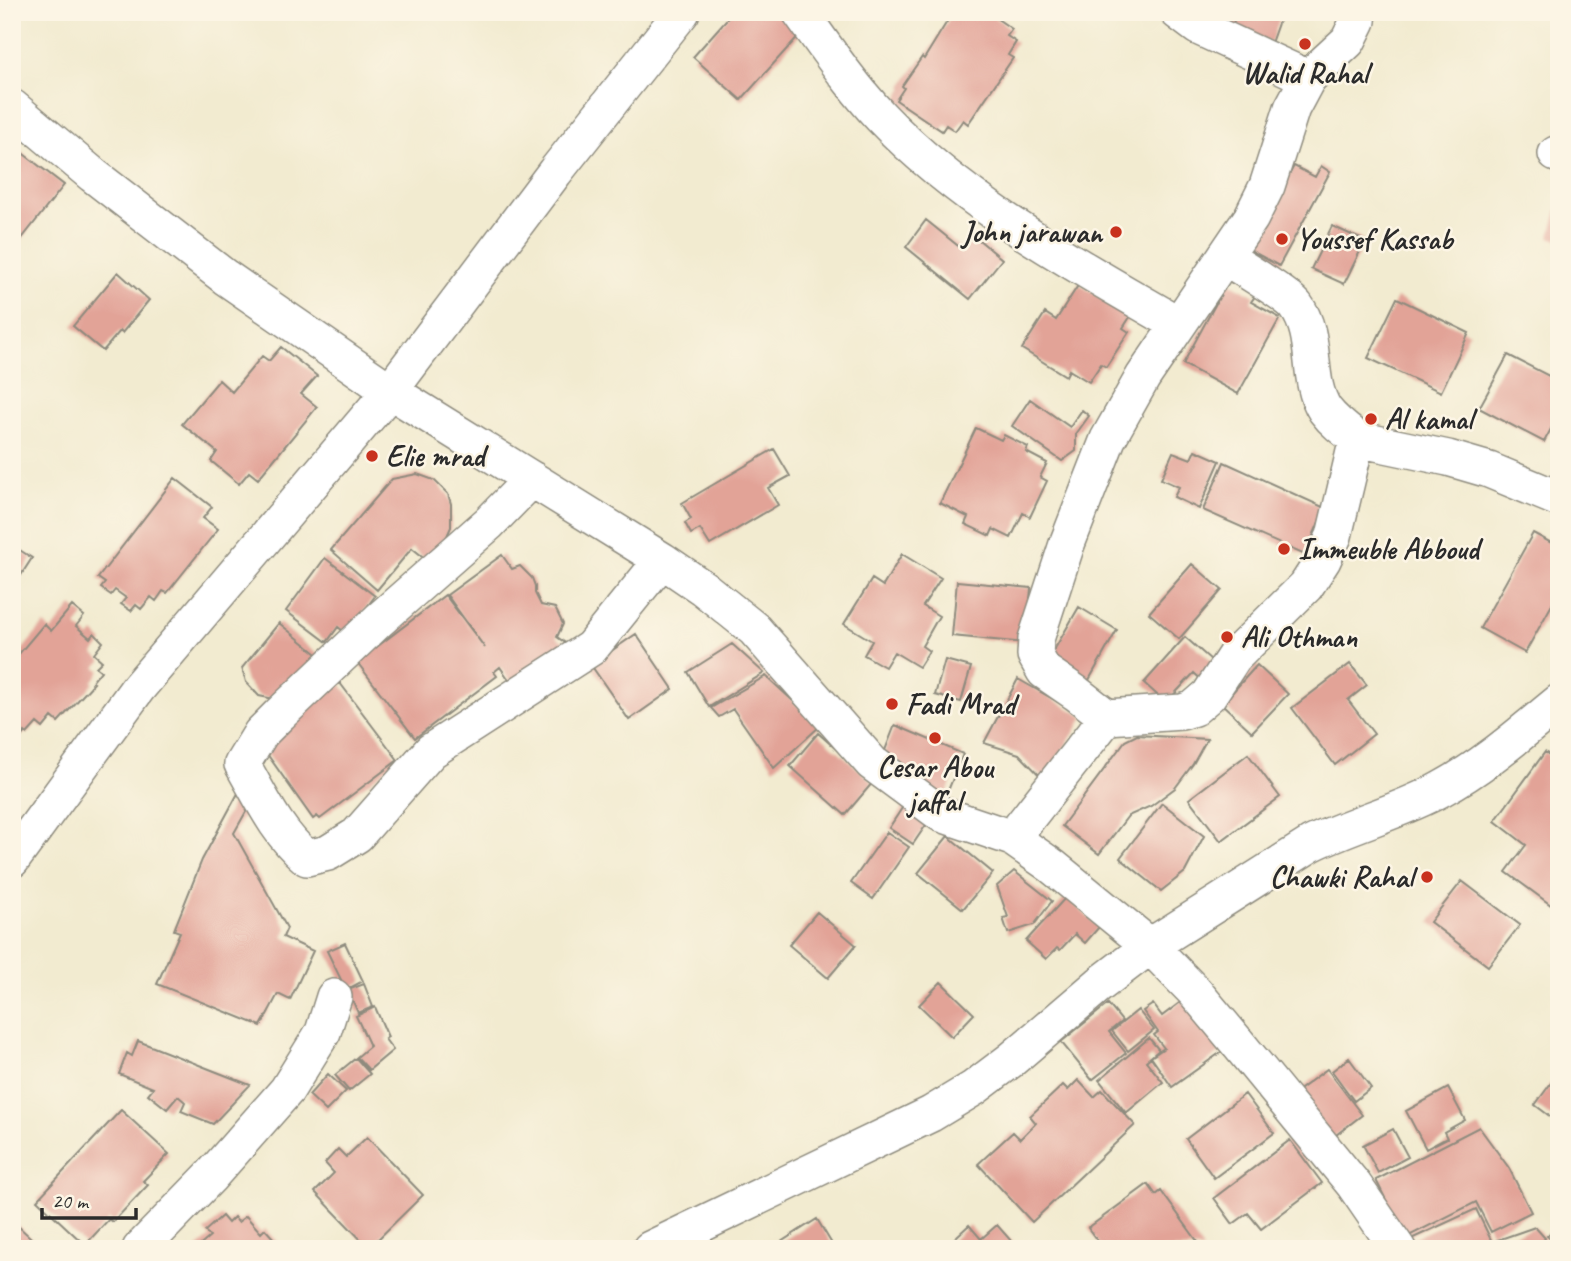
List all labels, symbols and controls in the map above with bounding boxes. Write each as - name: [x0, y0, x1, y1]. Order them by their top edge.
- marker: Walid Rahal: [1297, 36, 1313, 52]
- place label: Walid Rahal: [1242, 54, 1373, 92]
- place label: John jarawan: [960, 213, 1104, 251]
- place label: Youssef Kassab: [1296, 220, 1455, 258]
- marker: John jarawan: [1108, 224, 1124, 240]
- marker: Youssef Kassab: [1274, 231, 1290, 247]
- place label: Al kamal: [1385, 400, 1478, 438]
- marker: Al kamal: [1363, 411, 1379, 427]
- place label: Elie mrad: [386, 437, 489, 475]
- marker: Elie mrad: [364, 448, 380, 464]
- place label: Immeuble Abboud: [1298, 530, 1484, 568]
- marker: Immeuble Abboud: [1276, 541, 1292, 557]
- place label: Ali Othman: [1241, 618, 1358, 656]
- marker: Ali Othman: [1219, 629, 1235, 645]
- place label: Fadi Mrad: [906, 685, 1020, 723]
- marker: Fadi Mrad: [884, 696, 900, 712]
- marker: Cesar Abou jaffal: [927, 730, 943, 746]
- place label: Cesar Abou jaffal: [877, 748, 995, 820]
- place label: Chawki Rahal: [1270, 858, 1419, 896]
- marker: Chawki Rahal: [1419, 869, 1435, 885]
- scale bar: [42, 1177, 136, 1221]
- text: 20 m: [52, 1188, 90, 1214]

